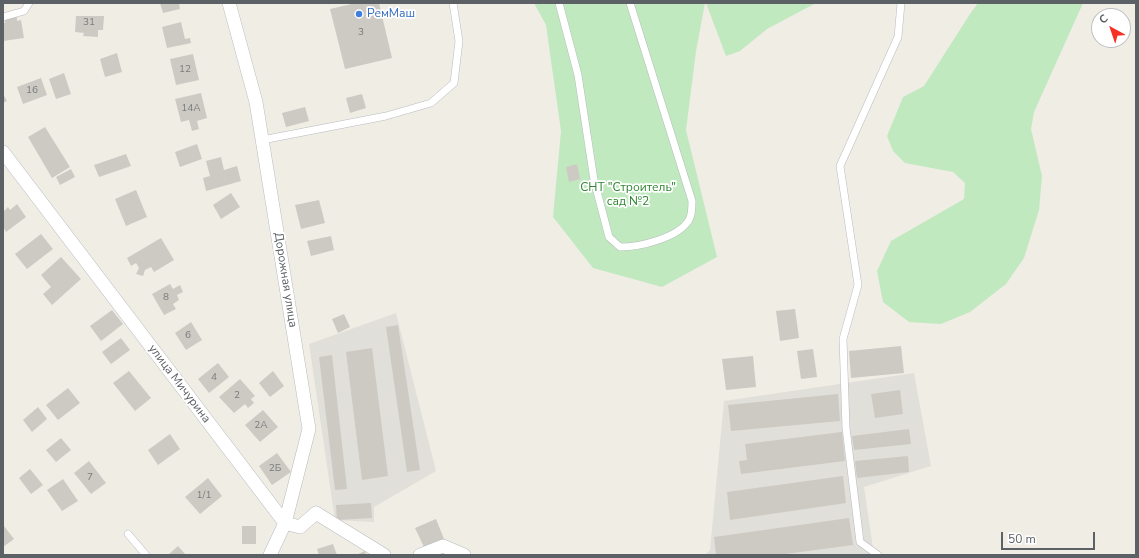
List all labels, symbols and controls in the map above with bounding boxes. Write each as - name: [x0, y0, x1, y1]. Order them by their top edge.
- place label: РемМаш: [367, 7, 415, 21]
- north arrow: [1091, 8, 1131, 48]
- marker: РемМаш: [354, 9, 364, 19]
- text: С: [1096, 11, 1111, 27]
- house number: 31: [83, 17, 95, 29]
- house number: 3: [358, 27, 364, 39]
- house number: 12: [179, 64, 191, 76]
- house number: 16: [26, 85, 38, 97]
- house number: 14А: [181, 103, 201, 115]
- park label: СНТ "Строитель" сад №2: [580, 181, 676, 209]
- street label: Дорожная улица: [270, 231, 300, 329]
- house number: 8: [163, 292, 169, 304]
- house number: 6: [185, 330, 191, 342]
- street label: улица Мичурина: [145, 342, 213, 426]
- house number: 4: [211, 372, 217, 384]
- house number: 2: [234, 390, 240, 402]
- house number: 2А: [254, 420, 268, 432]
- house number: 2Б: [269, 463, 281, 475]
- house number: 7: [87, 472, 93, 484]
- house number: 1/1: [197, 490, 211, 502]
- scale bar: [1003, 524, 1097, 550]
- text: 50 m: [1008, 531, 1036, 547]

